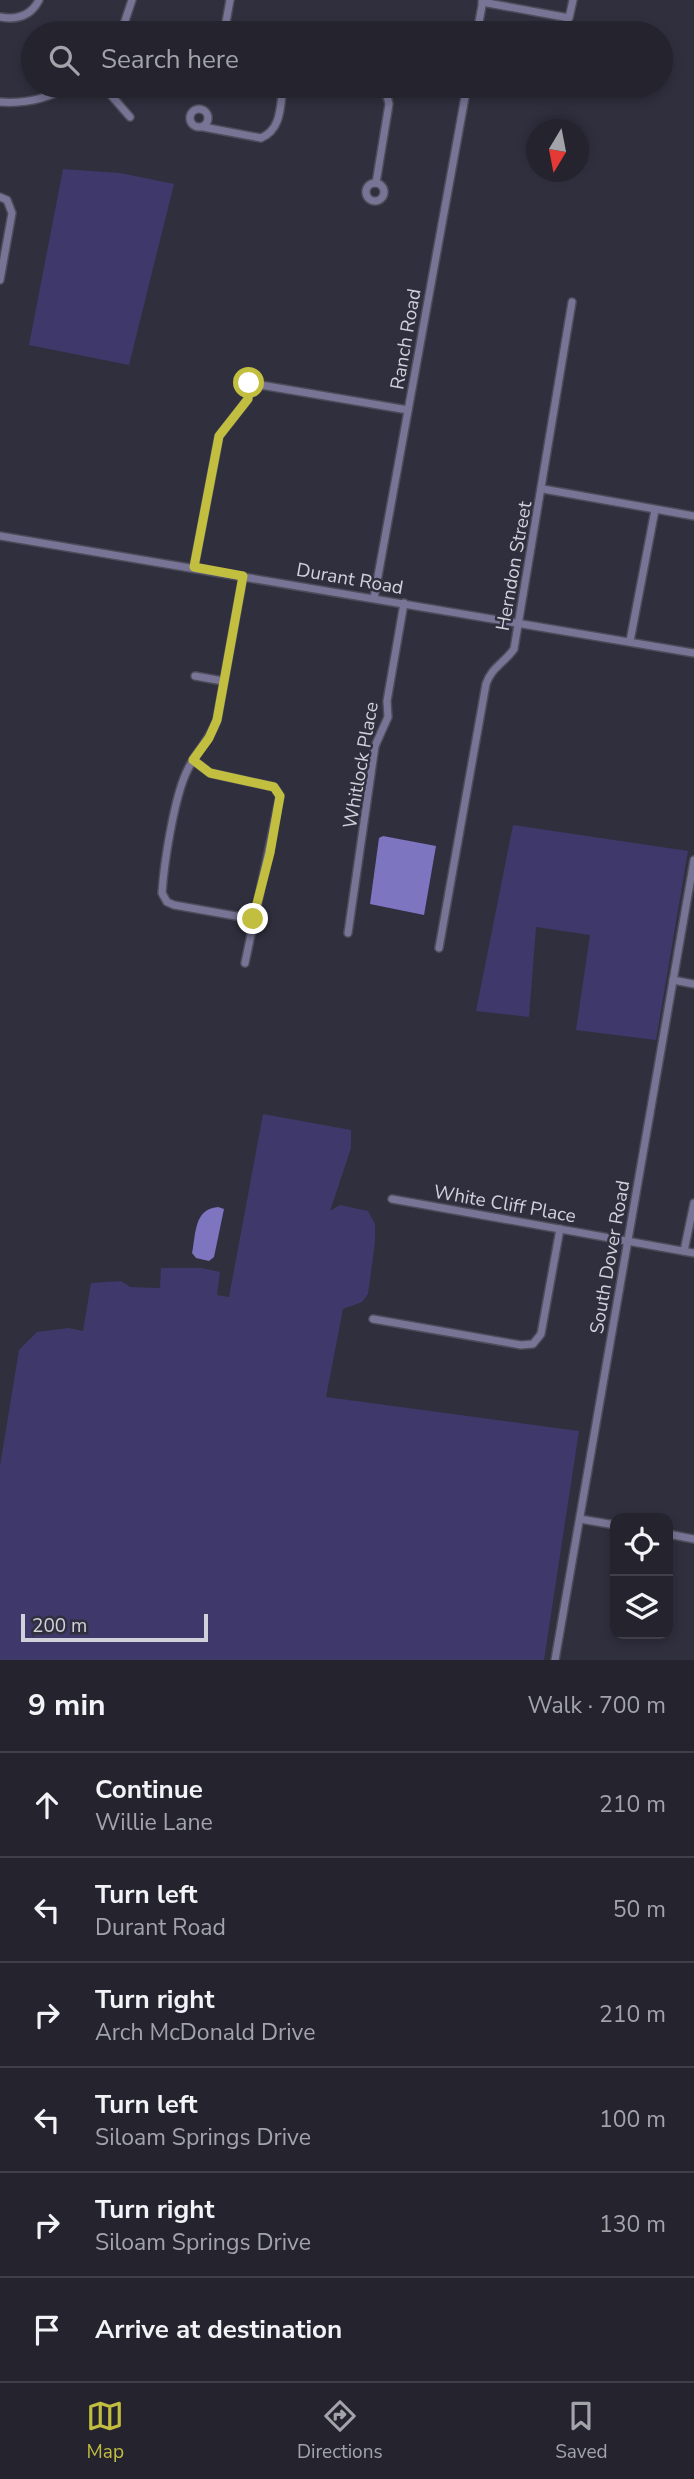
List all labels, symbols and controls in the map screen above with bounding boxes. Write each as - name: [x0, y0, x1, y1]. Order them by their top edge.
- search box: [21, 21, 673, 98]
- icon: search: [45, 41, 83, 79]
- text: Search here: [101, 42, 239, 77]
- north arrow: [526, 119, 589, 182]
- street label: Ranch Road: [384, 287, 428, 392]
- route start: [233, 367, 264, 398]
- street label: Herndon Street: [490, 499, 538, 633]
- street label: Durant Road: [294, 557, 405, 601]
- street label: Whitlock Place: [337, 700, 385, 831]
- route end: [237, 903, 268, 934]
- street label: South Dover Road: [584, 1178, 636, 1336]
- street label: White Cliff Place: [432, 1179, 578, 1229]
- map controls: [610, 1513, 673, 1639]
- button: locate: [610, 1513, 673, 1576]
- button: layers: [610, 1576, 673, 1639]
- scale bar: [21, 1611, 208, 1643]
- text: 200 m: [32, 1613, 87, 1639]
- text: 9 min: [28, 1685, 106, 1726]
- text: Walk · 700 m: [527, 1690, 666, 1721]
- text: Continue: [95, 1772, 203, 1807]
- icon: ahead: [28, 1786, 66, 1824]
- text: 210 m: [599, 1789, 666, 1820]
- text: Willie Lane: [95, 1807, 213, 1838]
- text: Turn left: [95, 1877, 198, 1912]
- icon: left: [28, 1891, 66, 1929]
- text: 50 m: [613, 1894, 666, 1925]
- text: Durant Road: [95, 1912, 226, 1943]
- text: Turn right: [95, 1982, 214, 2017]
- icon: right: [28, 1996, 66, 2034]
- text: 210 m: [599, 1999, 666, 2030]
- text: Arch McDonald Drive: [95, 2017, 315, 2048]
- text: Turn left: [95, 2087, 198, 2122]
- icon: left: [28, 2101, 66, 2139]
- text: 100 m: [599, 2104, 666, 2135]
- text: Siloam Springs Drive: [95, 2122, 311, 2153]
- text: Turn right: [95, 2192, 214, 2227]
- icon: right: [28, 2206, 66, 2244]
- text: 130 m: [599, 2209, 666, 2240]
- text: Siloam Springs Drive: [95, 2227, 311, 2258]
- icon: arrive: [28, 2311, 66, 2349]
- text: Arrive at destination: [95, 2312, 342, 2347]
- tab: Map: [86, 2397, 124, 2465]
- tab: Directions: [297, 2397, 383, 2465]
- tab: Saved: [555, 2397, 608, 2465]

